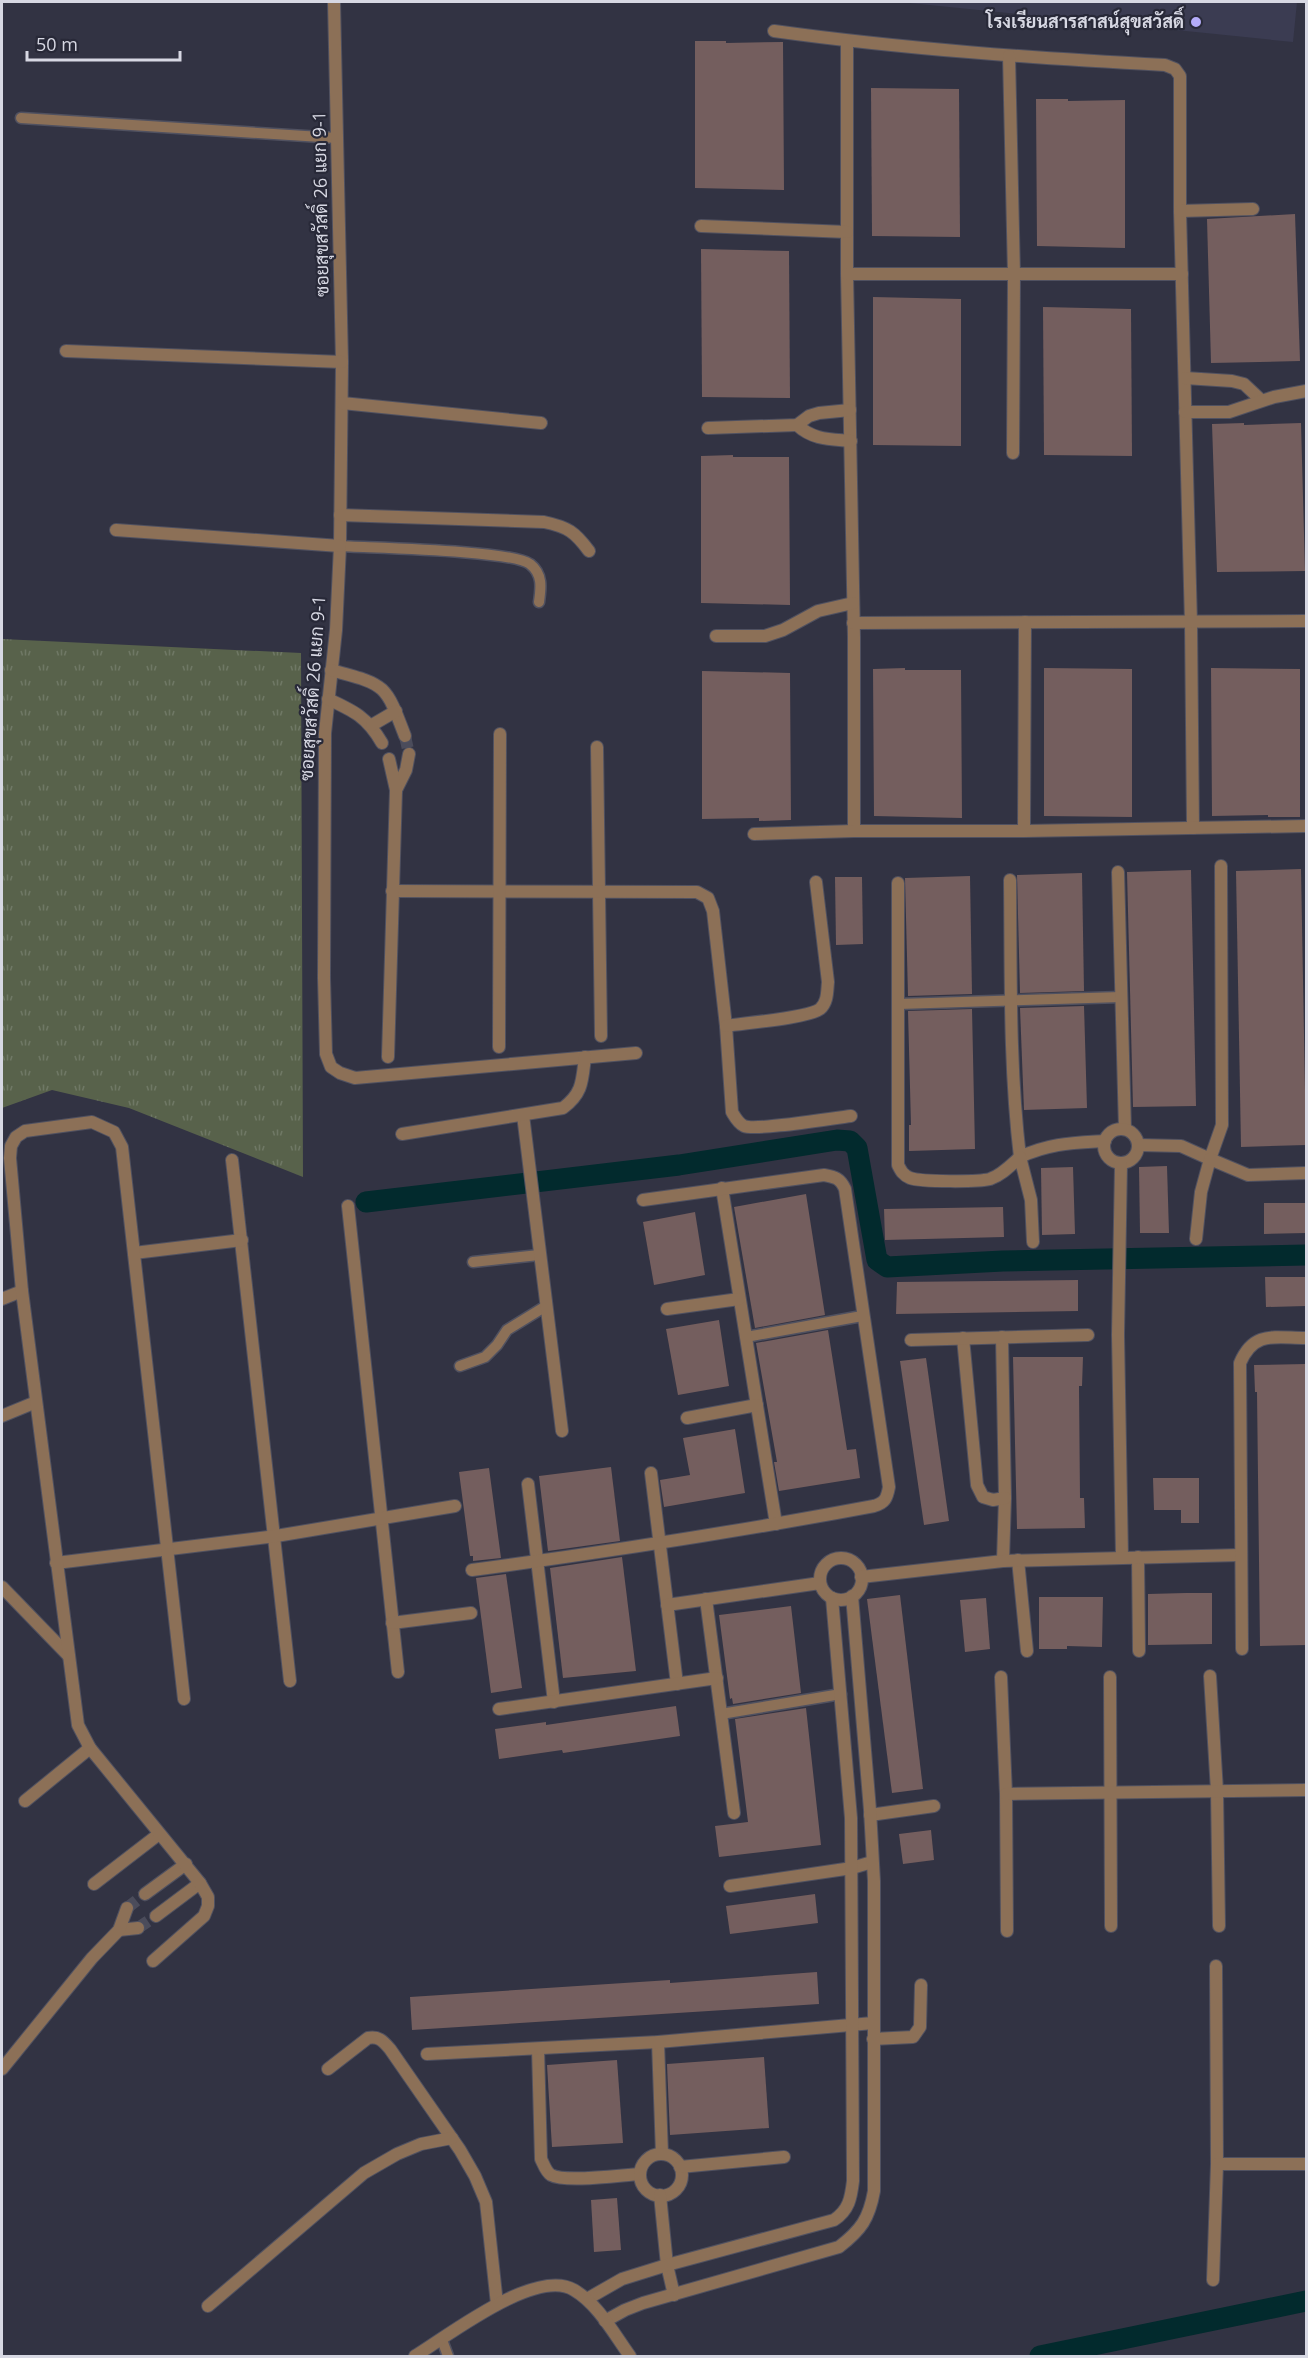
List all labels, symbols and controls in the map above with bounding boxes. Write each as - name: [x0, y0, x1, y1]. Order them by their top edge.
- place label: โรงเรียนสารสาสน์สุขสวัสดิ์: [985, 6, 1184, 36]
- marker: โรงเรียนสารสาสน์สุขสวัสดิ์: [1189, 15, 1203, 29]
- scale bar: [27, 24, 180, 62]
- text: 50 m: [36, 32, 78, 56]
- street label: ซอยสุขสวัสดิ์ 26 แยก 9-1: [303, 111, 335, 297]
- street label: ซอยสุขสวัสดิ์ 26 แยก 9-1: [290, 594, 331, 782]

